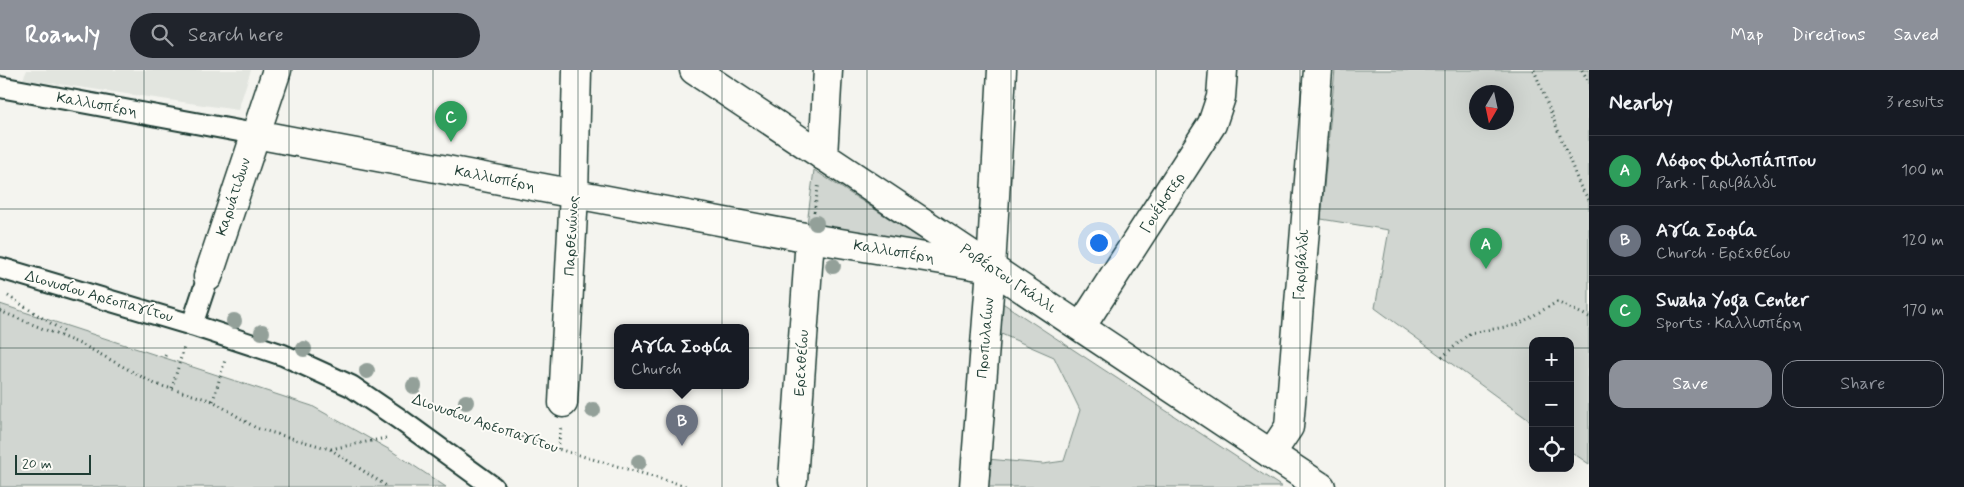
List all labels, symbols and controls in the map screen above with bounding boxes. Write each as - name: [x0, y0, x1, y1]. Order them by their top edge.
- search box: [130, 13, 480, 58]
- text: Roamly: [25, 20, 100, 51]
- icon: search: [148, 21, 176, 49]
- text: Search here: [188, 23, 284, 48]
- text: Map: [1731, 23, 1764, 47]
- text: Directions: [1792, 23, 1866, 47]
- text: Saved: [1894, 23, 1939, 47]
- north arrow: [1469, 85, 1514, 130]
- street label: Καλλισπέρη: [55, 88, 139, 122]
- text: Nearby: [1609, 89, 1673, 117]
- text: 3 results: [1886, 92, 1944, 113]
- pin: C: [435, 101, 467, 142]
- text: Λόφος Φιλοπάππου: [1656, 148, 1816, 173]
- street label: Καρυάτιδων: [212, 155, 256, 239]
- text: A: [1620, 160, 1630, 181]
- text: 100 m: [1901, 160, 1944, 181]
- street label: Καλλισπέρη: [453, 161, 537, 197]
- street label: Γουέμστερ: [1136, 169, 1190, 237]
- text: Park · Γαριβάλδι: [1656, 173, 1776, 194]
- street label: Παρθενώνος: [560, 195, 584, 277]
- text: Αγία Σοφία: [1656, 218, 1757, 243]
- street label: Γαριβάλδι: [1290, 228, 1314, 301]
- pin: A: [1470, 228, 1502, 269]
- your location: [1086, 230, 1112, 256]
- text: B: [1620, 230, 1630, 251]
- text: 120 m: [1902, 230, 1944, 251]
- street label: Καλλισπέρη: [852, 236, 936, 268]
- street label: Ροβέρτου Γκάλλι: [956, 240, 1060, 319]
- text: Church · Ερεχθείου: [1656, 243, 1790, 264]
- street label: Διονυσίου Αρεοπαγίτου: [23, 266, 176, 328]
- text: Swaha Yoga Center: [1656, 288, 1809, 313]
- street label: Προπυλαίων: [972, 296, 1000, 379]
- text: C: [1619, 300, 1631, 321]
- text: 170 m: [1902, 300, 1944, 321]
- text: Sports · Καλλισπέρη: [1656, 313, 1802, 334]
- popup: [614, 324, 749, 389]
- street label: Ερεχθείου: [790, 329, 814, 397]
- text: Αγία Σοφία: [631, 334, 732, 359]
- map controls: [1529, 337, 1574, 472]
- button: +: [1529, 337, 1574, 382]
- text: Church: [631, 359, 681, 380]
- button: Save: [1609, 360, 1772, 408]
- button: Share: [1782, 360, 1944, 408]
- button: −: [1529, 382, 1574, 427]
- street label: Διονυσίου Αρεοπαγίτου: [409, 390, 561, 458]
- pin: B: [666, 405, 698, 446]
- button: locate: [1529, 427, 1574, 472]
- scale bar: [15, 452, 91, 475]
- text: 20 m: [22, 455, 52, 473]

